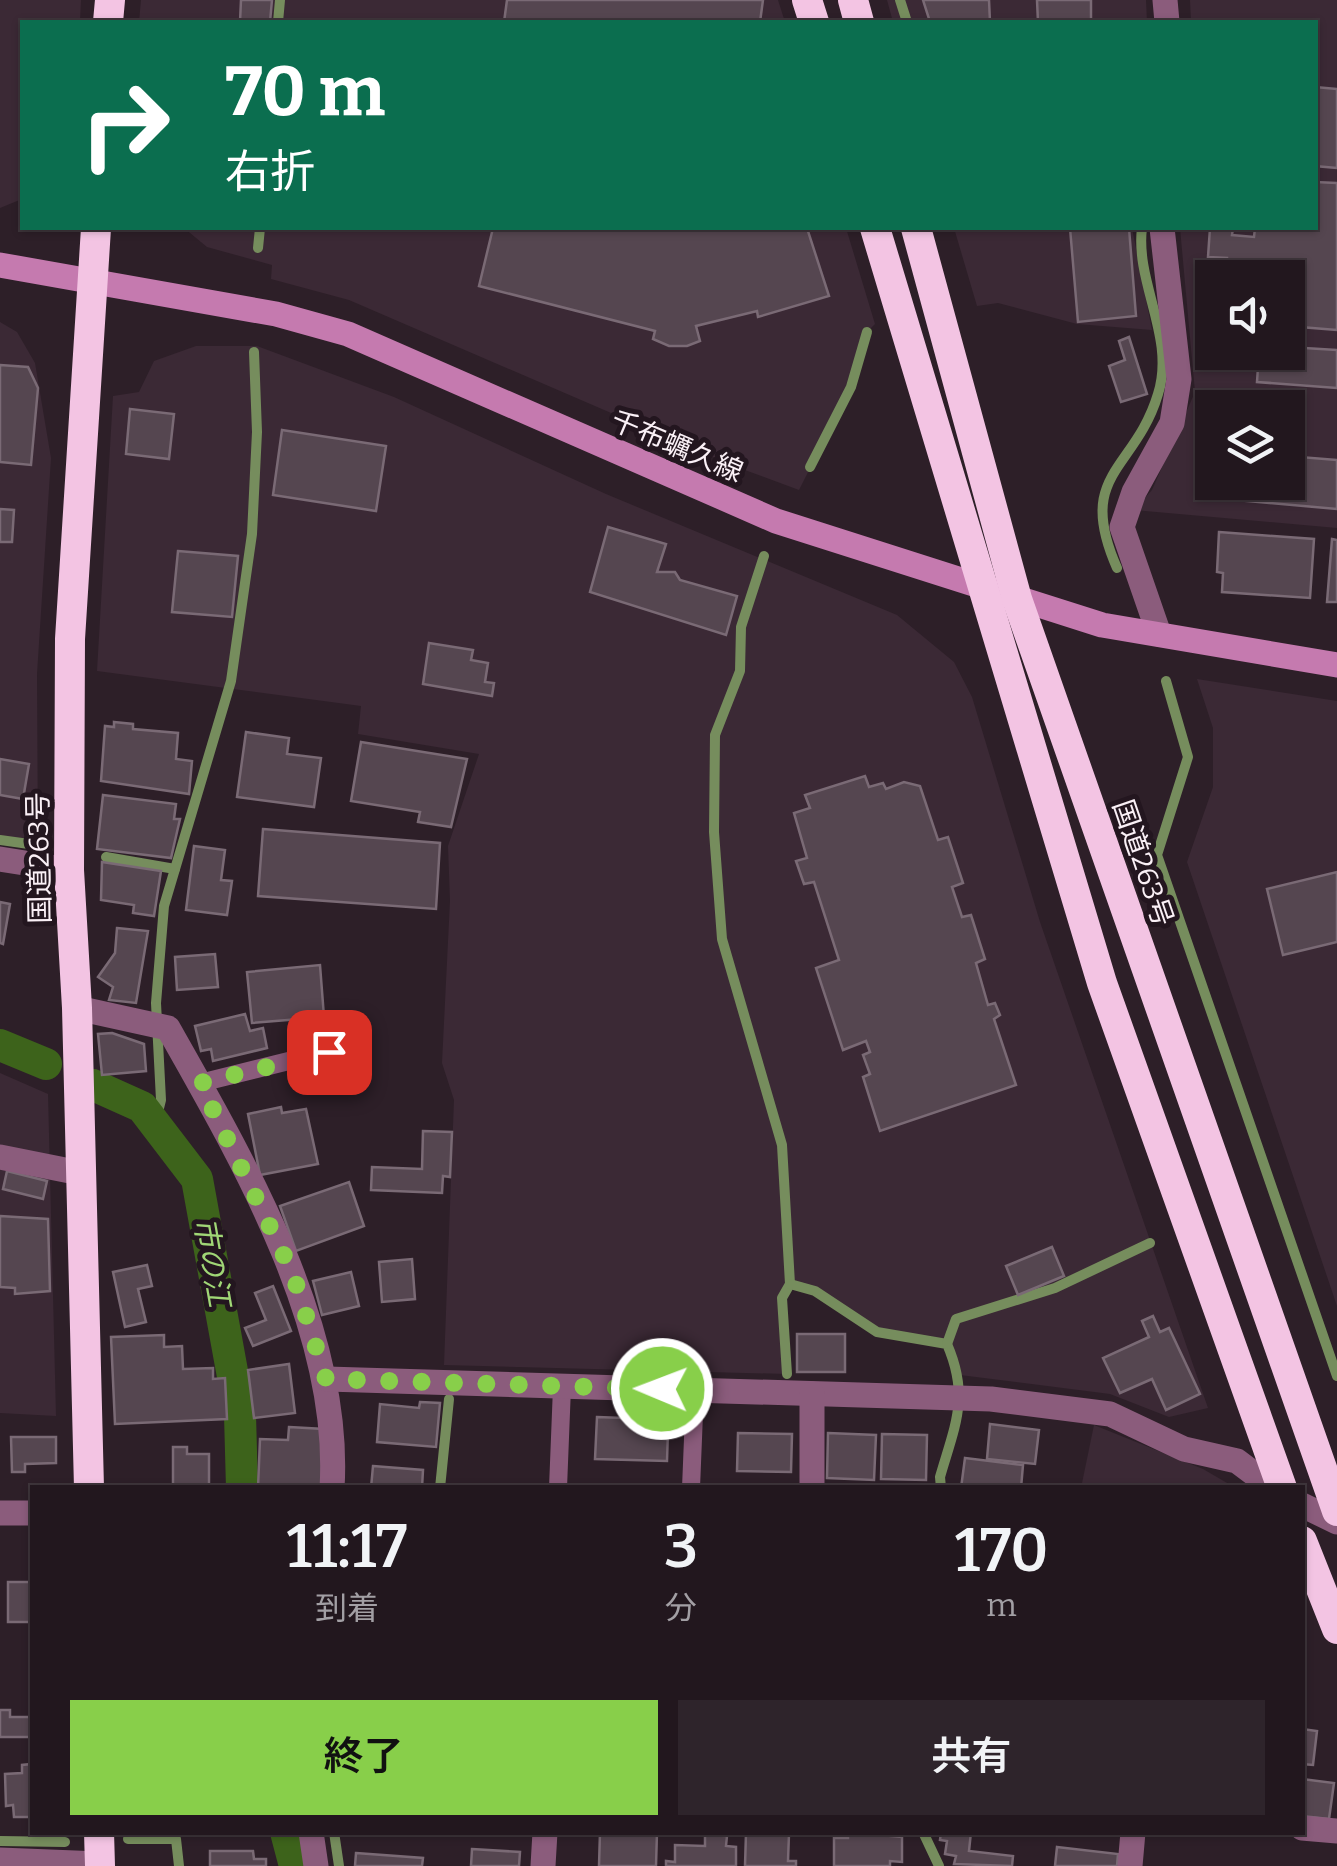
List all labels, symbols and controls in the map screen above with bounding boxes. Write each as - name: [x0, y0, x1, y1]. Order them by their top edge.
- text: 70 m: [225, 50, 385, 134]
- icon: right: [60, 60, 190, 190]
- text: 右折: [225, 145, 315, 199]
- map controls: [1195, 260, 1305, 500]
- button: sound: [1195, 260, 1305, 370]
- button: layers: [1195, 390, 1305, 500]
- street label: 千布蠣久線: [606, 403, 748, 489]
- street label: 国道263号: [21, 792, 57, 924]
- street label: 国道263号: [1106, 796, 1180, 930]
- pin: [287, 1010, 372, 1095]
- icon: arrive: [302, 1025, 357, 1080]
- water label: 市の江: [186, 1215, 238, 1312]
- position arrow: [610, 1337, 714, 1441]
- text: 11:17: [287, 1511, 407, 1583]
- text: 3: [664, 1511, 698, 1583]
- text: 170: [955, 1515, 1048, 1587]
- text: m: [986, 1586, 1017, 1624]
- text: 到着: [315, 1589, 379, 1627]
- text: 分: [665, 1589, 697, 1627]
- button: 終了: [70, 1700, 658, 1815]
- button: 共有: [678, 1700, 1265, 1815]

